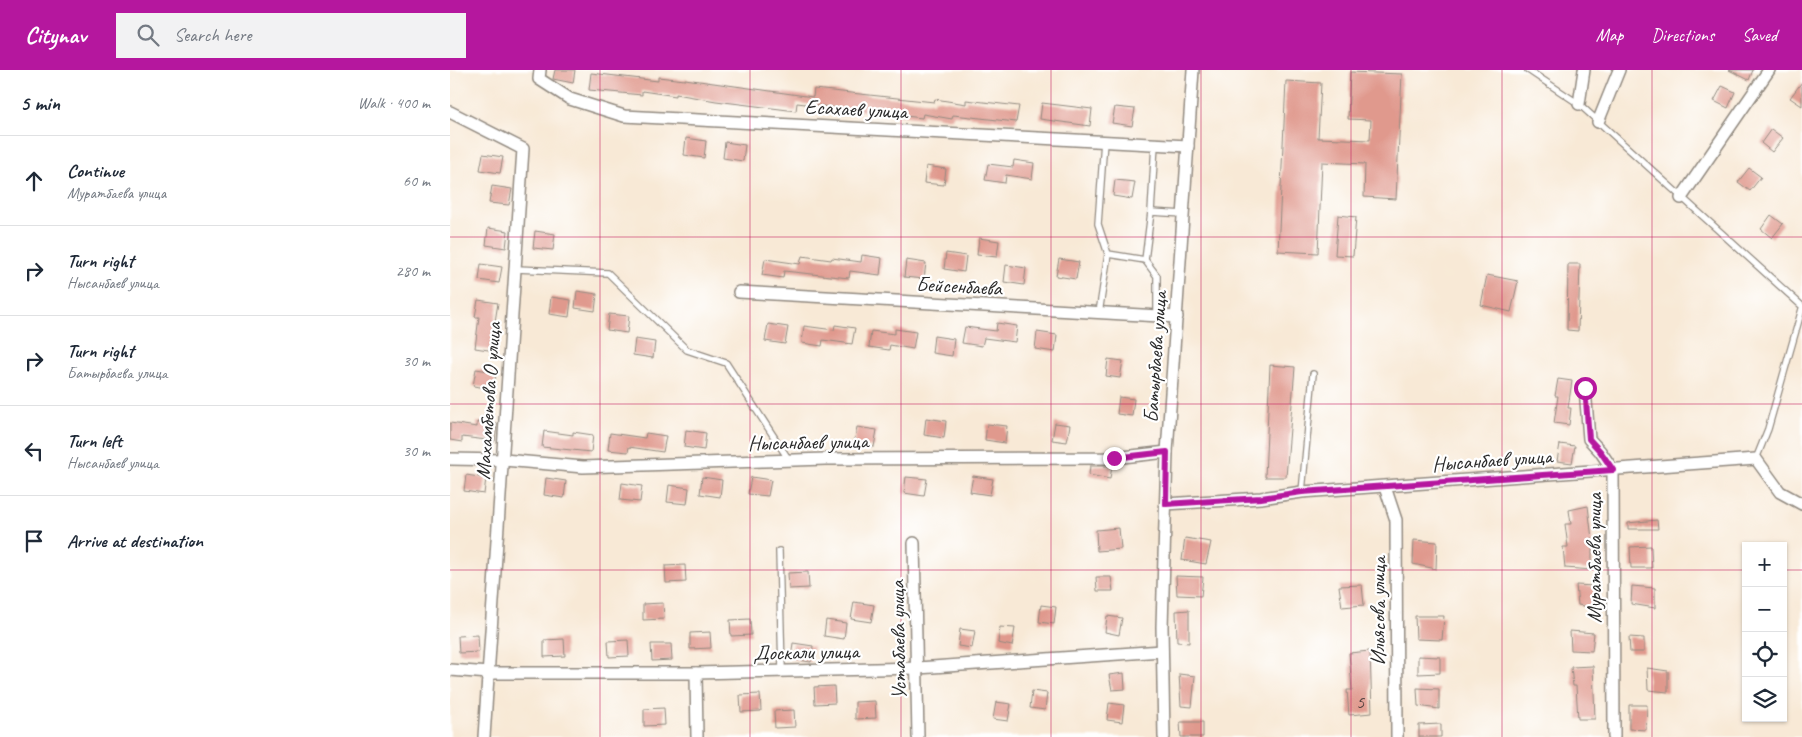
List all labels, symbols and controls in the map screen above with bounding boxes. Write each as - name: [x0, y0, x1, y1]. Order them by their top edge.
- search box: [116, 13, 466, 58]
- text: Citynav: [25, 20, 86, 50]
- icon: search: [134, 21, 162, 49]
- text: Search here: [174, 23, 251, 47]
- text: Map: [1596, 24, 1623, 46]
- text: Directions: [1651, 24, 1714, 46]
- text: Saved: [1742, 24, 1777, 46]
- text: 5 min: [20, 90, 60, 116]
- text: Walk · 400 m: [358, 93, 430, 113]
- street label: Есахаев улица: [804, 93, 910, 125]
- text: Continue: [67, 159, 124, 183]
- icon: ahead: [20, 167, 48, 195]
- text: 60 m: [403, 171, 430, 191]
- text: Муратбаева улица: [67, 183, 166, 203]
- text: Turn right: [67, 249, 134, 273]
- icon: right: [20, 257, 48, 285]
- text: 280 m: [396, 261, 430, 281]
- street label: Бейсенбаева: [915, 271, 1004, 301]
- text: Нысанбаев улица: [67, 273, 159, 293]
- street label: Батырбаева улица: [1137, 288, 1173, 424]
- street label: Махамбетова О улица: [470, 320, 507, 480]
- text: Turn right: [67, 339, 134, 363]
- icon: right: [20, 347, 48, 375]
- text: 30 m: [403, 351, 430, 371]
- text: Батырбаева улица: [67, 363, 167, 383]
- route start: [1574, 377, 1597, 400]
- street label: Нысанбаев улица: [748, 428, 871, 456]
- text: Turn left: [67, 429, 122, 453]
- icon: left: [20, 437, 48, 465]
- text: 30 m: [403, 441, 430, 461]
- street label: Нысанбаев улица: [1431, 443, 1555, 477]
- route end: [1103, 447, 1126, 470]
- text: Нысанбаев улица: [67, 453, 159, 473]
- street label: Муратбаева улица: [1581, 491, 1607, 623]
- icon: arrive: [20, 527, 48, 555]
- text: Arrive at destination: [67, 529, 203, 553]
- map controls: [1742, 542, 1787, 722]
- button: +: [1742, 542, 1787, 587]
- street label: Ильясова улица: [1365, 554, 1391, 665]
- street label: Устабаева улица: [884, 578, 912, 700]
- button: −: [1742, 587, 1787, 632]
- button: locate: [1742, 632, 1787, 677]
- street label: Доскали улица: [753, 638, 861, 666]
- button: layers: [1742, 677, 1787, 722]
- house number: 5: [1356, 690, 1366, 714]

